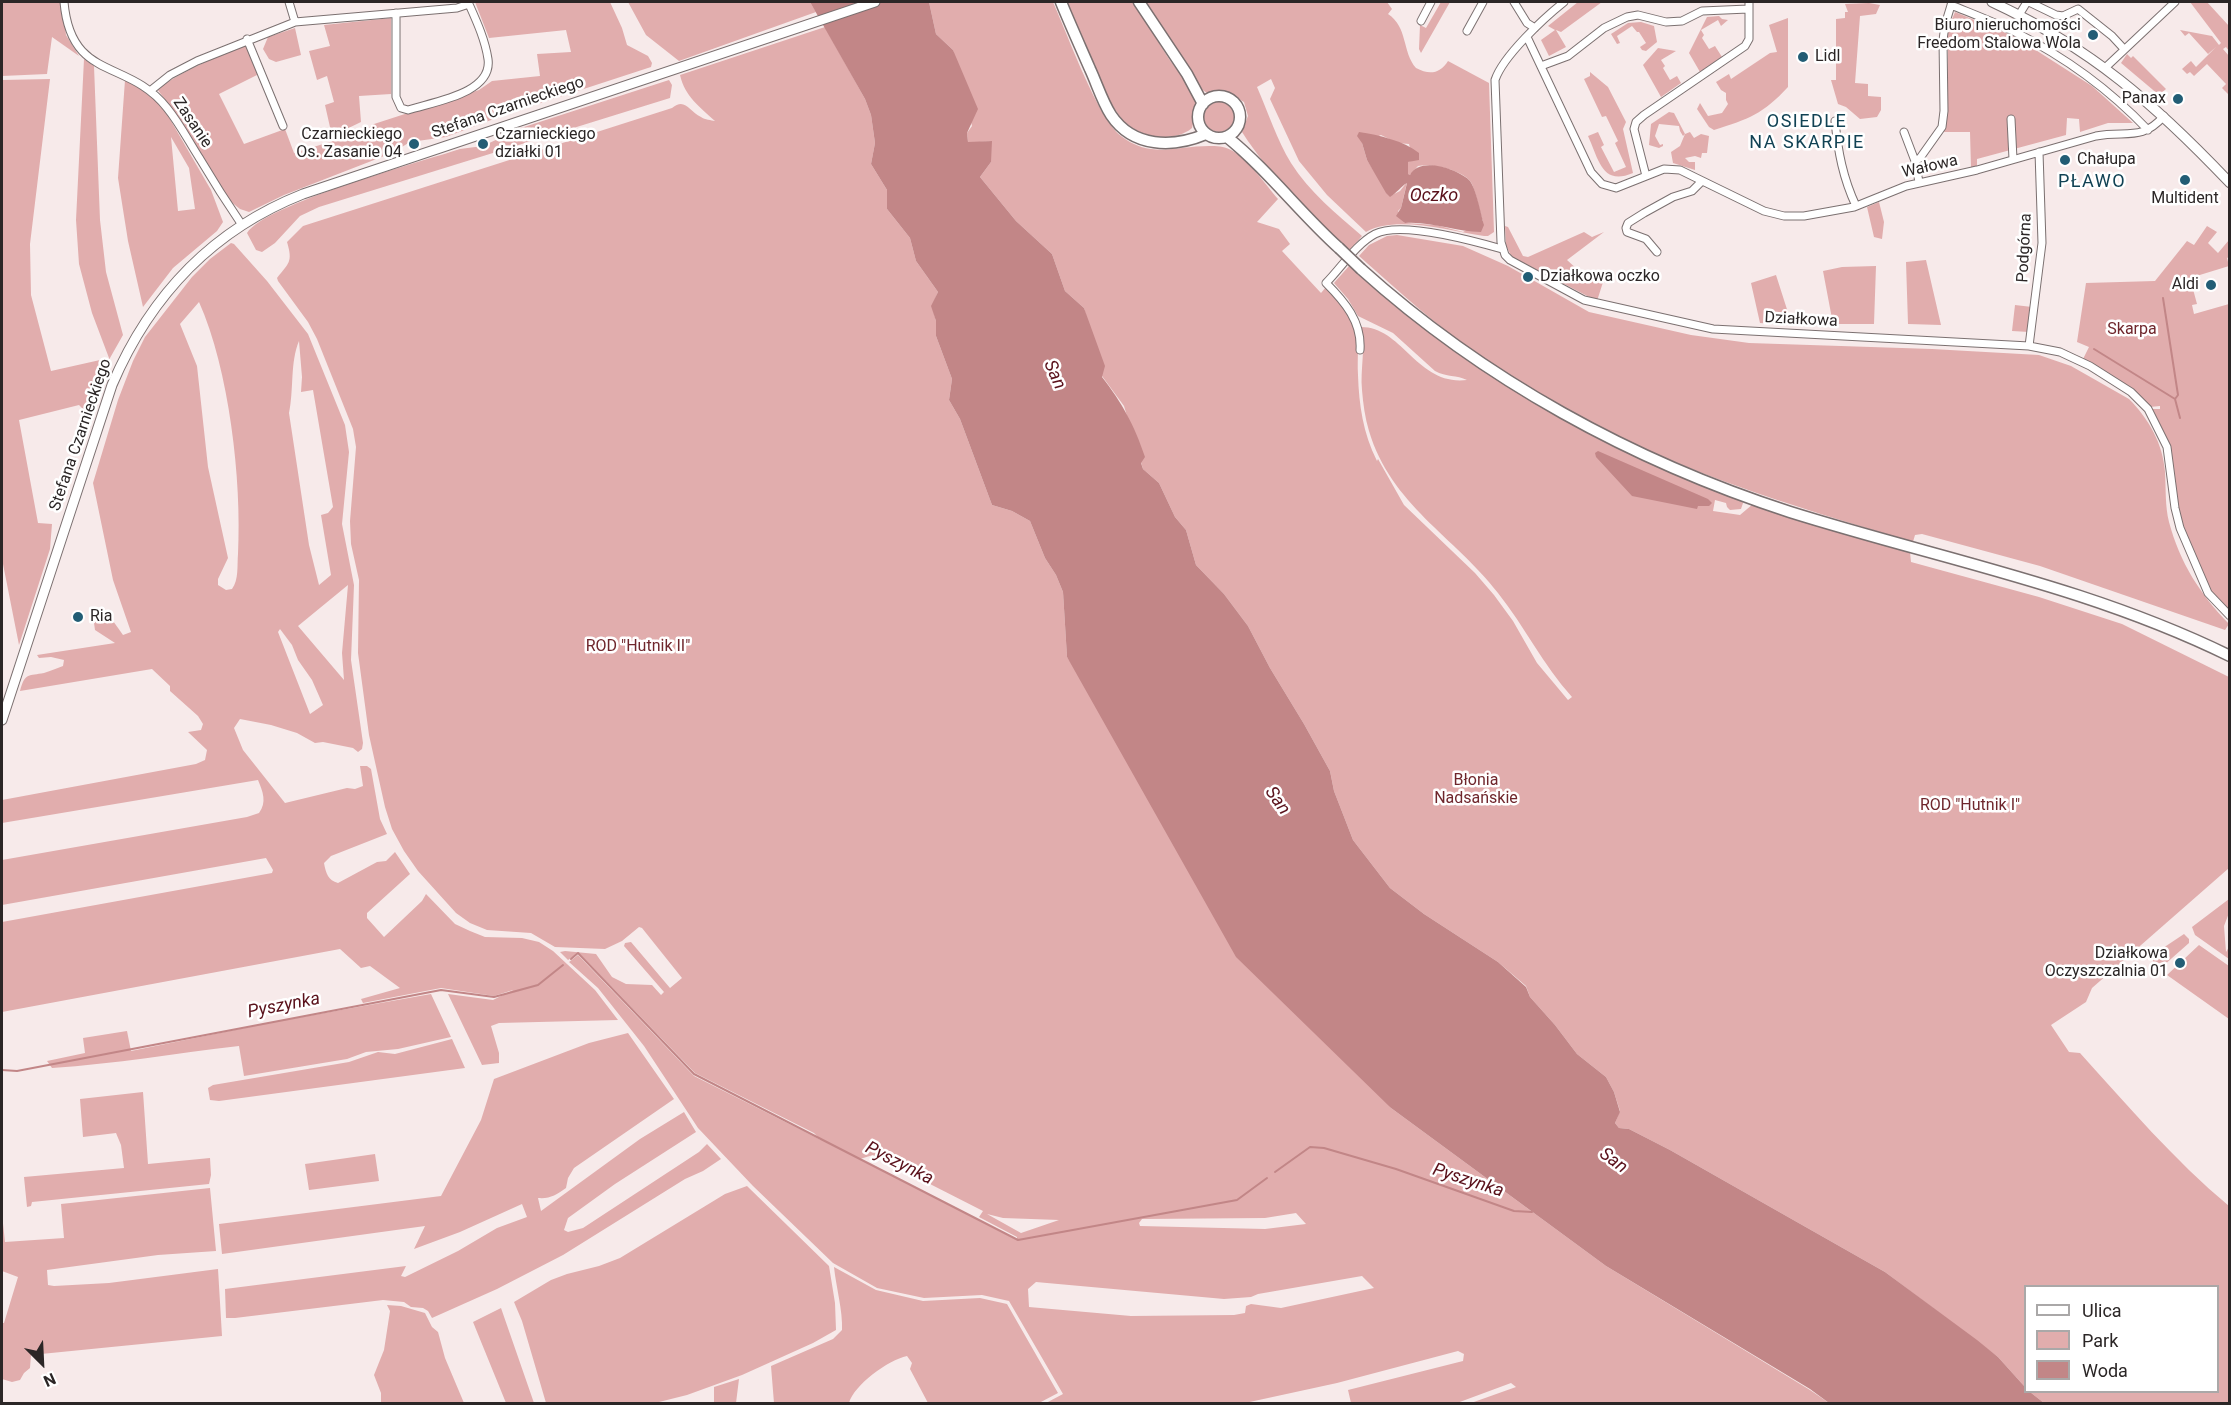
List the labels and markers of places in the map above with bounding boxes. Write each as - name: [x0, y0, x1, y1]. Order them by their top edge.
- place label: Biuro nieruchomości Freedom Stalowa Wola: [1917, 16, 2081, 54]
- marker: Biuro nieruchomości Freedom Stalowa Wola: [2086, 28, 2100, 42]
- place label: Lidl: [1815, 47, 1840, 67]
- marker: Lidl: [1796, 50, 1810, 64]
- place label: Panax: [2122, 89, 2166, 109]
- marker: Panax: [2171, 92, 2185, 106]
- place label: Czarnieckiego Os. Zasanie 04: [296, 125, 402, 163]
- place label: Czarnieckiego działki 01: [495, 125, 596, 163]
- marker: Czarnieckiego Os. Zasanie 04: [407, 137, 421, 151]
- marker: Czarnieckiego działki 01: [476, 137, 490, 151]
- place label: Chałupa: [2077, 150, 2136, 170]
- marker: Chałupa: [2058, 153, 2072, 167]
- marker: Multident: [2178, 173, 2192, 187]
- place label: Multident: [2151, 189, 2219, 209]
- place label: Działkowa oczko: [1540, 267, 1660, 287]
- marker: Działkowa oczko: [1521, 270, 1535, 284]
- place label: Aldi: [2172, 275, 2199, 295]
- marker: Aldi: [2204, 278, 2218, 292]
- place label: Ria: [90, 607, 112, 627]
- marker: Ria: [71, 610, 85, 624]
- place label: Działkowa Oczyszczalnia 01: [2045, 944, 2168, 982]
- marker: Działkowa Oczyszczalnia 01: [2173, 956, 2187, 970]

